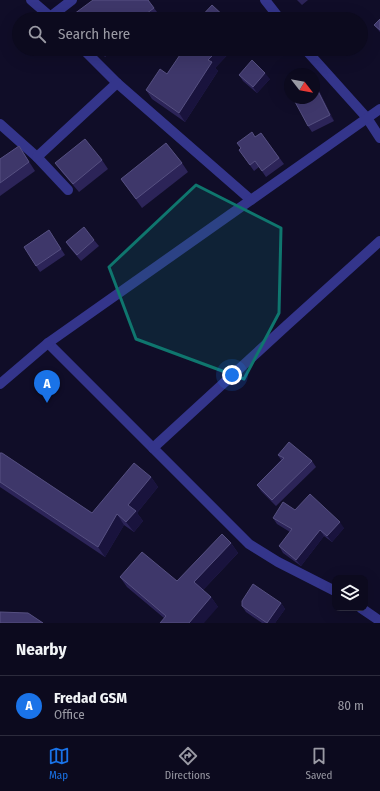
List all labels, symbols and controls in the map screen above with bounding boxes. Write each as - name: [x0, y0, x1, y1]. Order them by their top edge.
- search box: [12, 12, 368, 56]
- icon: search: [26, 23, 48, 45]
- text: Search here: [58, 25, 130, 43]
- north arrow: [284, 68, 320, 104]
- your location: [222, 365, 242, 385]
- pin: A: [34, 370, 60, 403]
- map controls: [332, 575, 368, 611]
- button: layers: [332, 575, 368, 611]
- text: Nearby: [16, 639, 67, 660]
- text: Fredad GSM: [54, 689, 127, 707]
- text: A: [25, 698, 33, 713]
- text: 80 m: [338, 698, 364, 713]
- text: Office: [54, 707, 85, 722]
- tab: Map: [48, 745, 70, 782]
- tab: Directions: [165, 745, 210, 782]
- tab: Saved: [306, 745, 332, 782]

